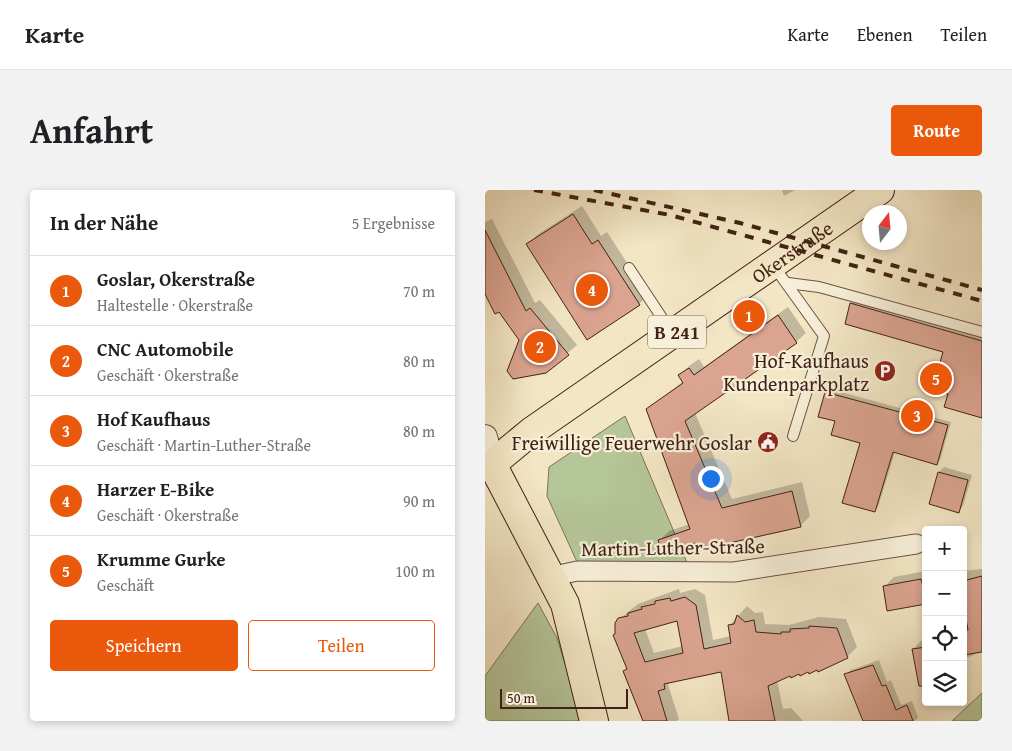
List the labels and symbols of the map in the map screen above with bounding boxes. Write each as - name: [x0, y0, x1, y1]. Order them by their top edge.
- north arrow: [862, 205, 907, 250]
- street label: Okerstraße: [745, 213, 838, 290]
- pin: 4: [576, 271, 608, 309]
- pin: 1: [733, 297, 765, 335]
- road number: B 241: [648, 315, 706, 348]
- pin: 2: [524, 328, 556, 366]
- place label: Hof-Kaufhaus Kundenparkplatz: [724, 346, 869, 398]
- parking icon: Hof-Kaufhaus Kundenparkplatz: [873, 359, 897, 383]
- pin: 5: [920, 360, 952, 398]
- pin: 3: [901, 397, 933, 435]
- place label: Freiwillige Feuerwehr Goslar: [512, 428, 752, 457]
- public building icon: Freiwillige Feuerwehr Goslar: [756, 430, 780, 454]
- your location: [698, 466, 724, 492]
- street label: Martin-Luther-Straße: [581, 531, 765, 563]
- scale bar: [500, 686, 627, 709]

